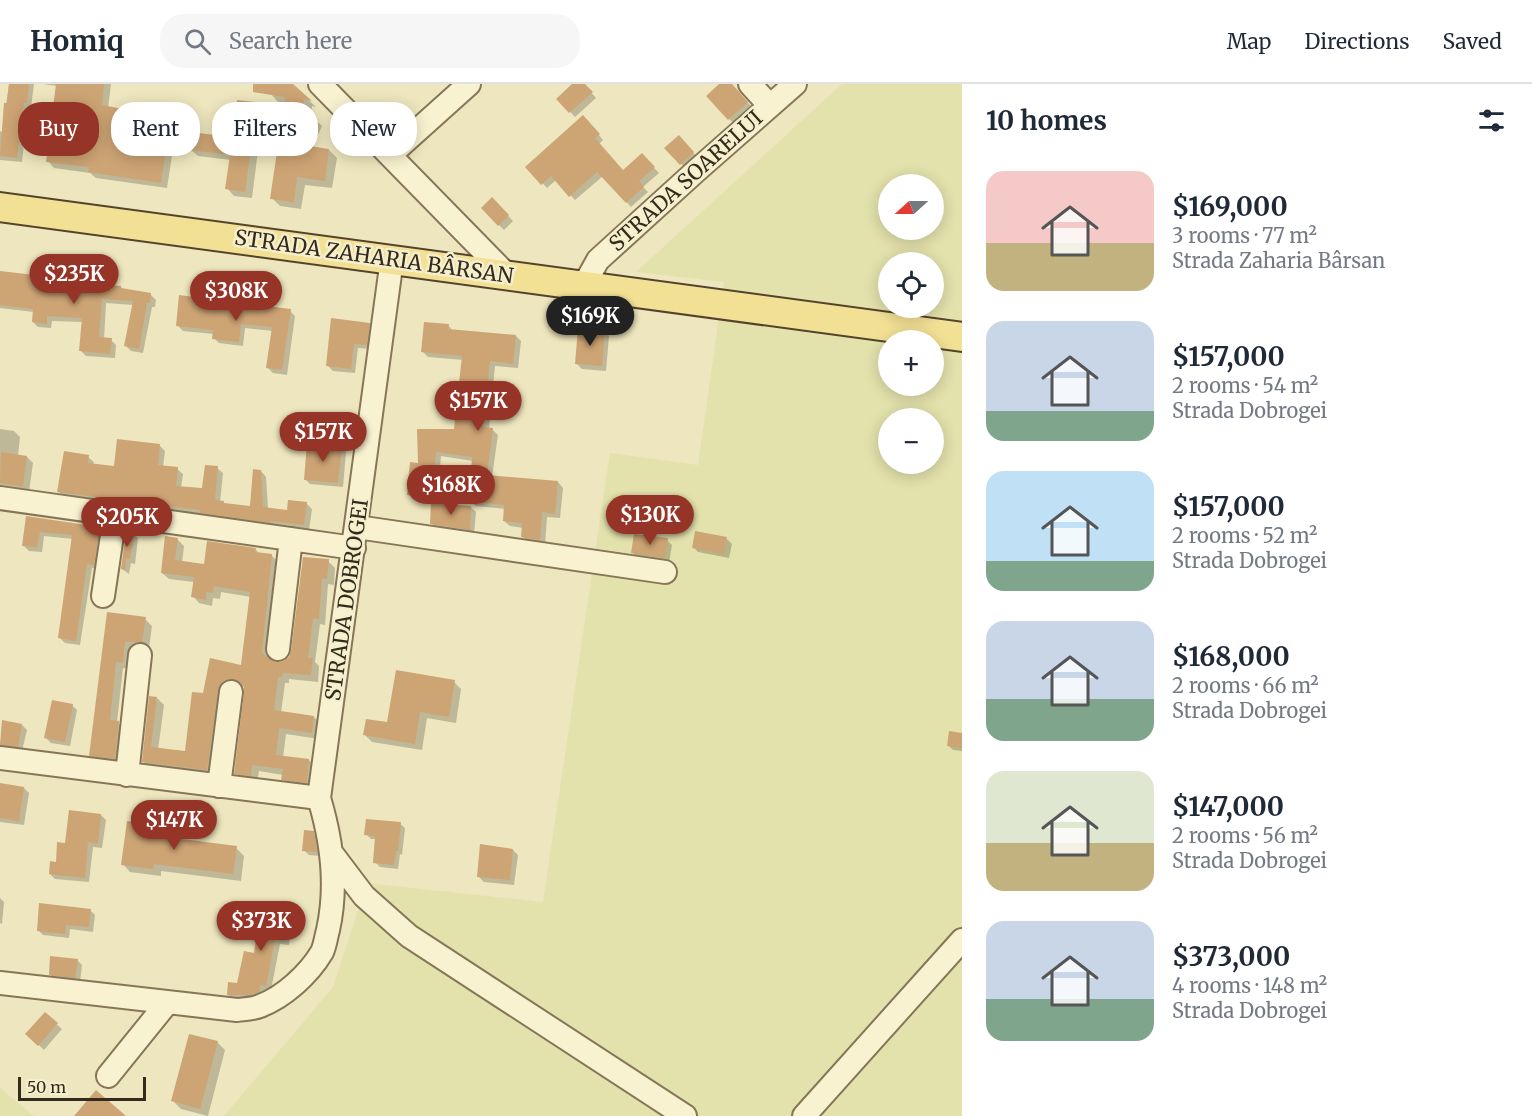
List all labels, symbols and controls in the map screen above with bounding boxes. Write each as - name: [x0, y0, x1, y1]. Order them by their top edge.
- search box: [160, 14, 580, 68]
- text: Homiq: [30, 23, 124, 59]
- icon: search: [181, 25, 214, 58]
- text: Search here: [229, 27, 352, 55]
- text: Map: [1227, 28, 1271, 55]
- text: Directions: [1304, 28, 1409, 55]
- text: Saved: [1442, 28, 1502, 55]
- chip: Buy: [18, 102, 99, 156]
- chip: Rent: [111, 102, 200, 156]
- chip: Filters: [212, 102, 318, 156]
- chip: New: [330, 102, 417, 156]
- street label: STRADA SOARELUI: [603, 104, 768, 257]
- text: 10 homes: [986, 104, 1107, 137]
- icon: filters: [1475, 104, 1508, 137]
- north arrow: [878, 174, 944, 240]
- map controls: [878, 174, 944, 474]
- text: $169,000: [1172, 190, 1288, 223]
- icon: home: [1034, 195, 1106, 267]
- text: 3 rooms · 77 m²: [1172, 223, 1317, 248]
- street label: STRADA ZAHARIA BÂRSAN: [233, 224, 515, 289]
- text: Strada Zaharia Bârsan: [1172, 248, 1385, 273]
- button: locate: [878, 252, 944, 318]
- pin: $235K: [32, 254, 116, 305]
- text: $235K: [44, 261, 104, 286]
- pin: $308K: [194, 271, 278, 322]
- text: $308K: [204, 278, 268, 303]
- pin: $169K: [548, 296, 632, 347]
- text: $169K: [560, 303, 620, 328]
- button: +: [878, 330, 944, 396]
- text: $157,000: [1172, 340, 1285, 373]
- icon: home: [1034, 345, 1106, 417]
- text: 2 rooms · 54 m²: [1172, 373, 1318, 398]
- pin: $157K: [436, 381, 520, 432]
- text: $157K: [449, 388, 507, 413]
- text: Strada Dobrogei: [1172, 398, 1327, 423]
- button: −: [878, 408, 944, 474]
- pin: $157K: [281, 412, 365, 463]
- text: $157K: [294, 419, 352, 444]
- pin: $168K: [409, 465, 493, 516]
- text: $168K: [421, 472, 481, 497]
- text: $157,000: [1172, 490, 1285, 523]
- pin: $130K: [608, 495, 692, 546]
- icon: home: [1034, 495, 1106, 567]
- pin: $205K: [85, 497, 169, 548]
- street label: STRADA DOBROGEI: [319, 497, 374, 703]
- text: $130K: [620, 502, 680, 527]
- text: $205K: [95, 504, 159, 529]
- text: 2 rooms · 52 m²: [1172, 523, 1317, 548]
- text: Strada Dobrogei: [1172, 548, 1327, 573]
- text: $168,000: [1172, 640, 1290, 673]
- icon: home: [1034, 645, 1106, 717]
- text: 2 rooms · 66 m²: [1172, 673, 1319, 698]
- text: Strada Dobrogei: [1172, 698, 1327, 723]
- text: $147,000: [1172, 790, 1284, 823]
- icon: home: [1034, 795, 1106, 867]
- pin: $147K: [132, 800, 216, 851]
- text: $147K: [145, 807, 203, 832]
- text: 2 rooms · 56 m²: [1172, 823, 1318, 848]
- text: Strada Dobrogei: [1172, 848, 1327, 873]
- pin: $373K: [219, 901, 303, 952]
- text: $373K: [231, 908, 291, 933]
- text: $373,000: [1172, 940, 1290, 973]
- icon: home: [1034, 945, 1106, 1017]
- text: 4 rooms · 148 m²: [1172, 973, 1327, 998]
- text: Strada Dobrogei: [1172, 998, 1327, 1023]
- scale bar: [18, 1074, 146, 1102]
- text: 50 m: [27, 1077, 66, 1097]

